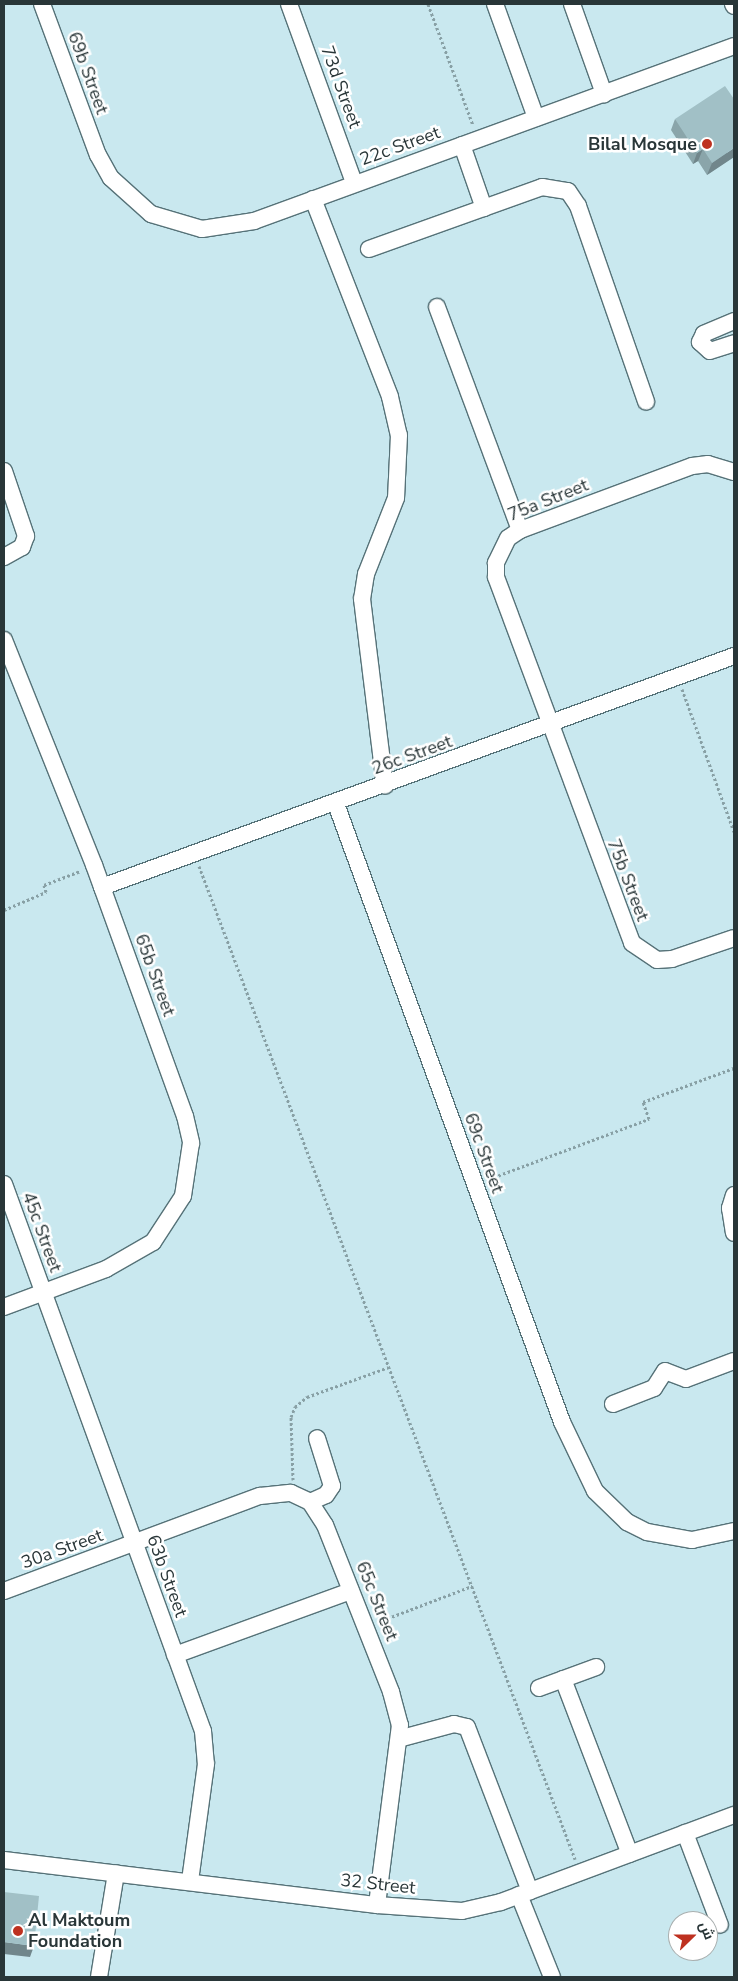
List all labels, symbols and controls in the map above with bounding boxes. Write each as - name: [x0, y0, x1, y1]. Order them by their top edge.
- street label: 69b Street: [63, 29, 113, 117]
- street label: 73d Street: [316, 43, 366, 131]
- street label: 22c Street: [357, 122, 443, 170]
- place label: Bilal Mosque: [588, 133, 697, 155]
- marker: Bilal Mosque: [701, 138, 713, 150]
- street label: 75a Street: [505, 474, 591, 526]
- street label: 26c Street: [369, 731, 455, 779]
- street label: 75b Street: [603, 836, 653, 924]
- street label: 65b Street: [130, 931, 180, 1019]
- street label: 69c Street: [460, 1110, 508, 1196]
- street label: 45c Street: [18, 1189, 66, 1275]
- street label: 30a Street: [18, 1524, 106, 1574]
- street label: 63b Street: [142, 1532, 192, 1620]
- street label: 65c Street: [351, 1558, 403, 1644]
- street label: 32 Street: [339, 1869, 417, 1899]
- place label: Al Maktoum Foundation: [28, 1910, 130, 1952]
- north arrow: [668, 1911, 718, 1961]
- text: ش: [694, 1919, 719, 1942]
- marker: Al Maktoum Foundation: [12, 1925, 24, 1937]

